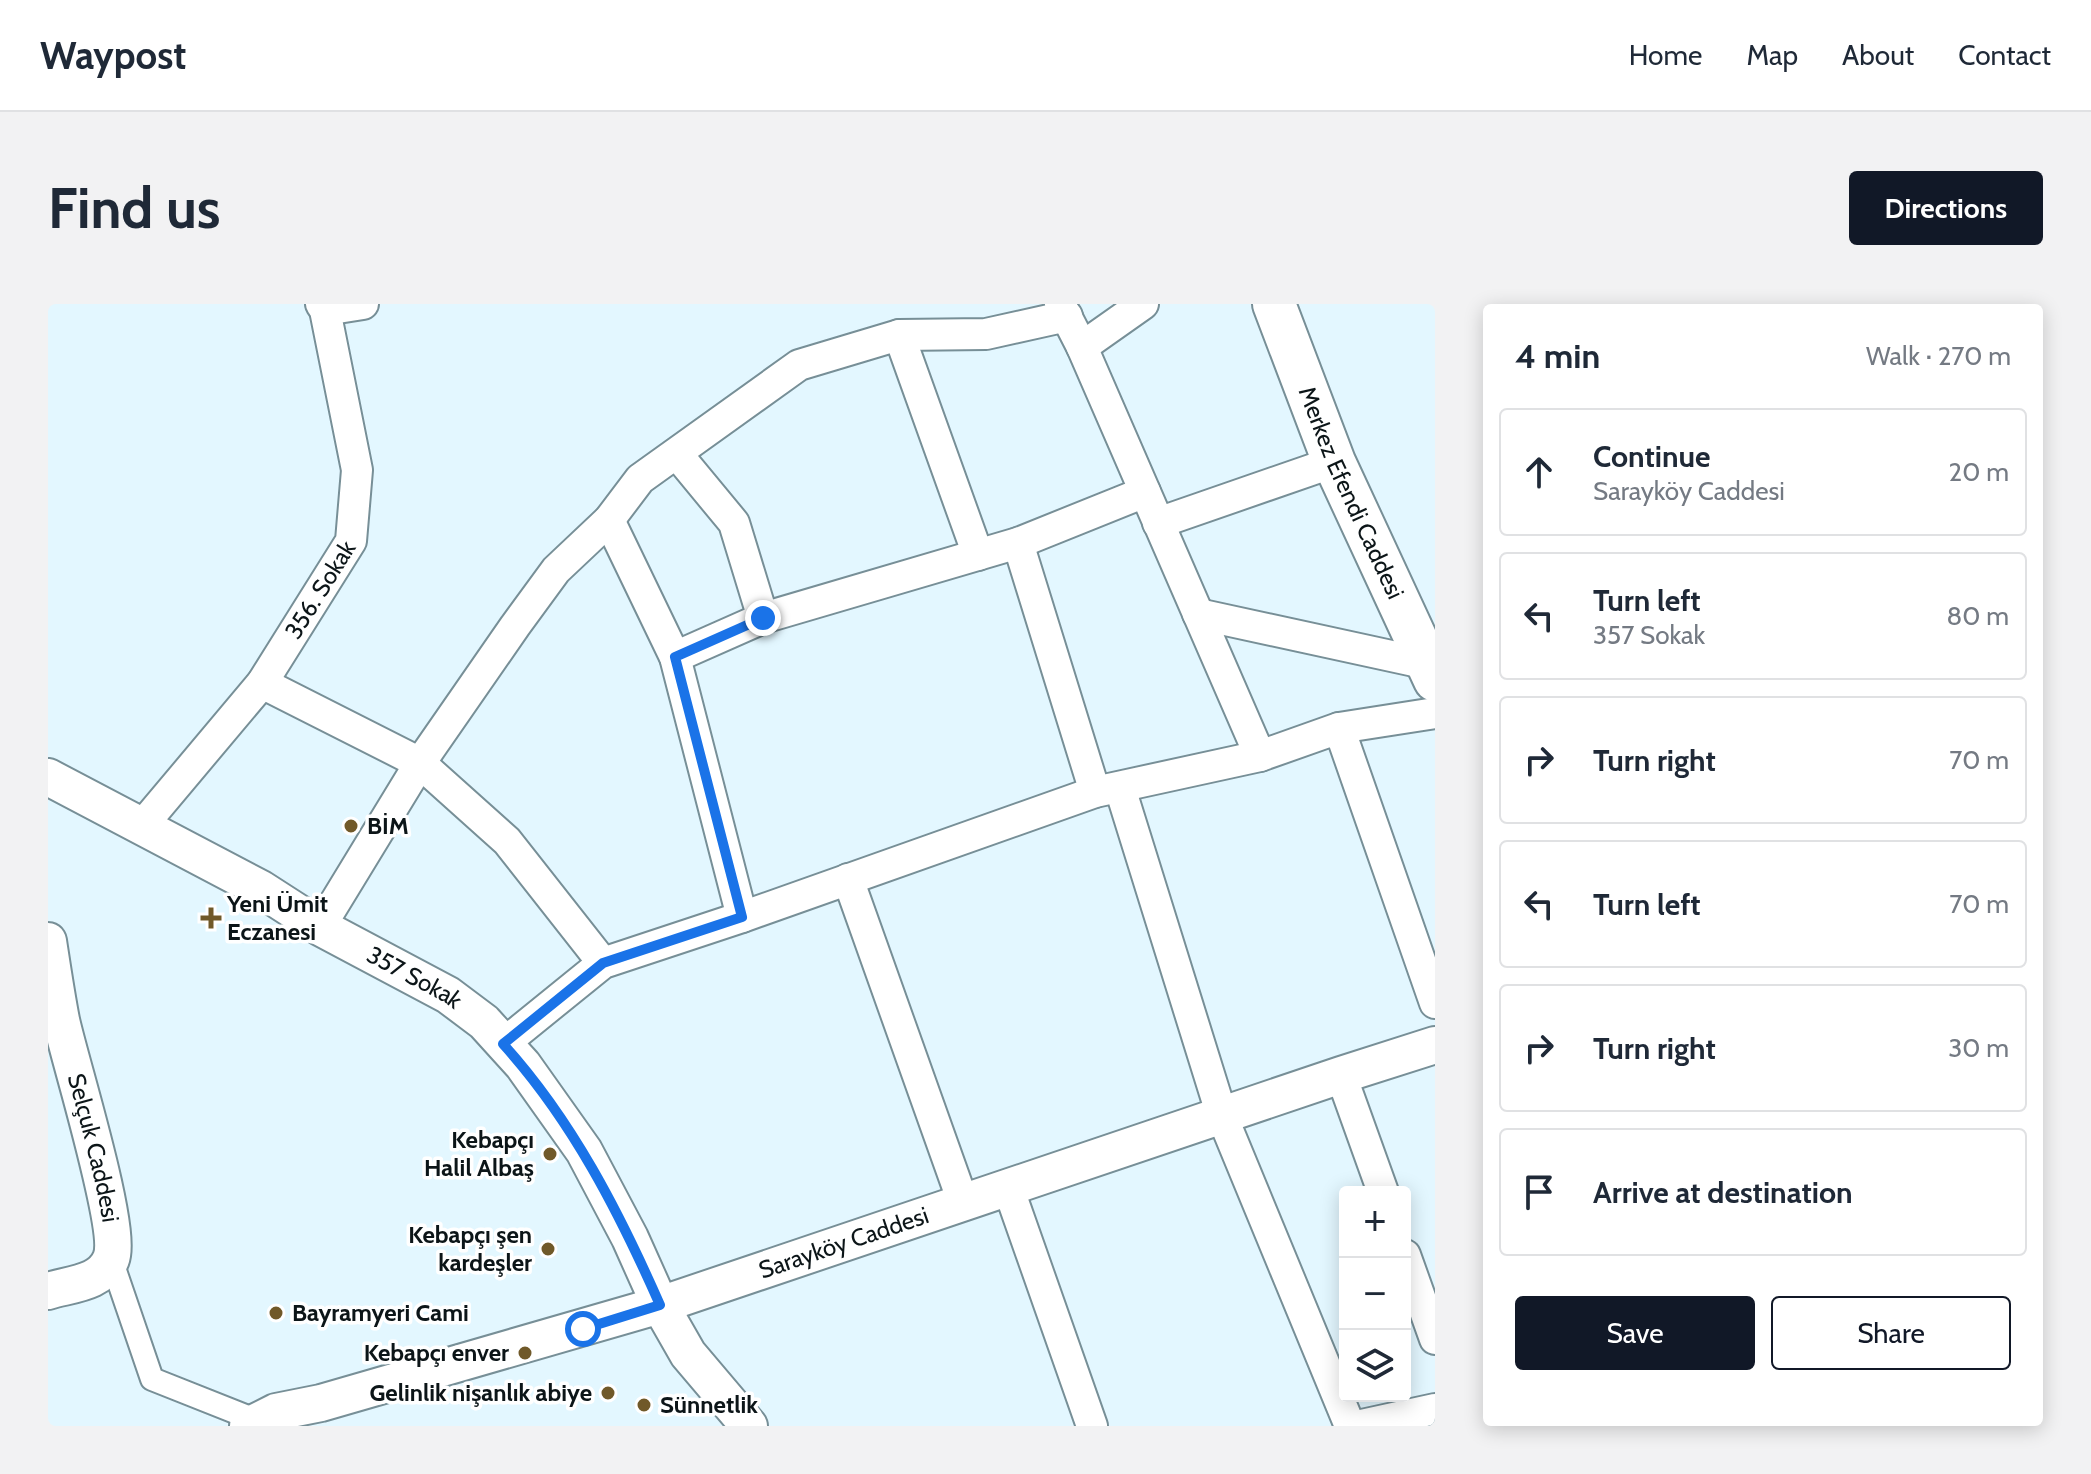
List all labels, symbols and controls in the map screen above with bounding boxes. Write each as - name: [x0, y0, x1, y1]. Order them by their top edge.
- text: Waypost: [40, 32, 186, 79]
- text: Home: [1629, 38, 1702, 72]
- text: Map: [1746, 38, 1798, 72]
- text: About: [1842, 38, 1914, 72]
- text: Contact: [1958, 38, 2051, 72]
- button: Directions: [1849, 171, 2043, 245]
- text: Find us: [48, 174, 221, 242]
- text: 4 min: [1515, 335, 1600, 377]
- text: Walk · 270 m: [1866, 340, 2011, 372]
- street label: Merkez Efendi Caddesi: [1293, 382, 1410, 603]
- text: Continue: [1593, 438, 1710, 475]
- icon: ahead: [1517, 450, 1561, 494]
- text: 20 m: [1949, 456, 2009, 488]
- text: Sarayköy Caddesi: [1593, 475, 1785, 507]
- street label: 356. Sokak: [278, 535, 362, 644]
- text: Turn left: [1593, 582, 1701, 619]
- icon: left: [1517, 594, 1561, 638]
- route end: [745, 600, 781, 636]
- text: 80 m: [1946, 600, 2009, 632]
- text: 357 Sokak: [1593, 619, 1705, 651]
- icon: right: [1517, 738, 1561, 782]
- text: Turn right: [1593, 742, 1716, 779]
- text: 70 m: [1949, 744, 2009, 776]
- place label: BİM: [367, 811, 409, 840]
- marker: BİM: [342, 817, 360, 835]
- icon: left: [1517, 882, 1561, 926]
- text: Turn left: [1593, 886, 1701, 923]
- text: 70 m: [1949, 888, 2009, 920]
- place label: Yeni Ümit Eczanesi: [226, 889, 328, 946]
- marker: Yeni Ümit Eczanesi: [202, 909, 220, 927]
- street label: 357 Sokak: [362, 940, 468, 1015]
- icon: right: [1517, 1026, 1561, 1070]
- text: Turn right: [1593, 1030, 1716, 1067]
- text: 30 m: [1948, 1032, 2009, 1064]
- street label: Selçuk Caddesi: [62, 1070, 125, 1224]
- place label: Kebapçı Halil Albaş: [424, 1125, 534, 1182]
- marker: Kebapçı Halil Albaş: [541, 1145, 559, 1163]
- icon: arrive: [1517, 1170, 1561, 1214]
- text: Arrive at destination: [1593, 1174, 1853, 1211]
- map controls: [1339, 1186, 1411, 1402]
- button: +: [1339, 1186, 1411, 1258]
- street label: Sarayköy Caddesi: [755, 1200, 932, 1285]
- place label: Kebapçı şen kardeşler: [408, 1220, 532, 1277]
- marker: Kebapçı şen kardeşler: [539, 1240, 557, 1258]
- button: −: [1339, 1258, 1411, 1330]
- button: Save: [1515, 1296, 1755, 1370]
- button: Share: [1771, 1296, 2011, 1370]
- place label: Bayramyeri Cami: [292, 1298, 469, 1327]
- marker: Bayramyeri Cami: [267, 1304, 285, 1322]
- route start: [565, 1311, 601, 1347]
- button: layers: [1339, 1330, 1411, 1402]
- place label: Kebapçı enver: [364, 1338, 509, 1367]
- marker: Kebapçı enver: [516, 1344, 534, 1362]
- place label: Gelinlik nişanlık abiye: [370, 1378, 592, 1407]
- marker: Gelinlik nişanlık abiye: [599, 1384, 617, 1402]
- place label: Sünnetlik: [660, 1390, 758, 1419]
- marker: Sünnetlik: [635, 1396, 653, 1414]

